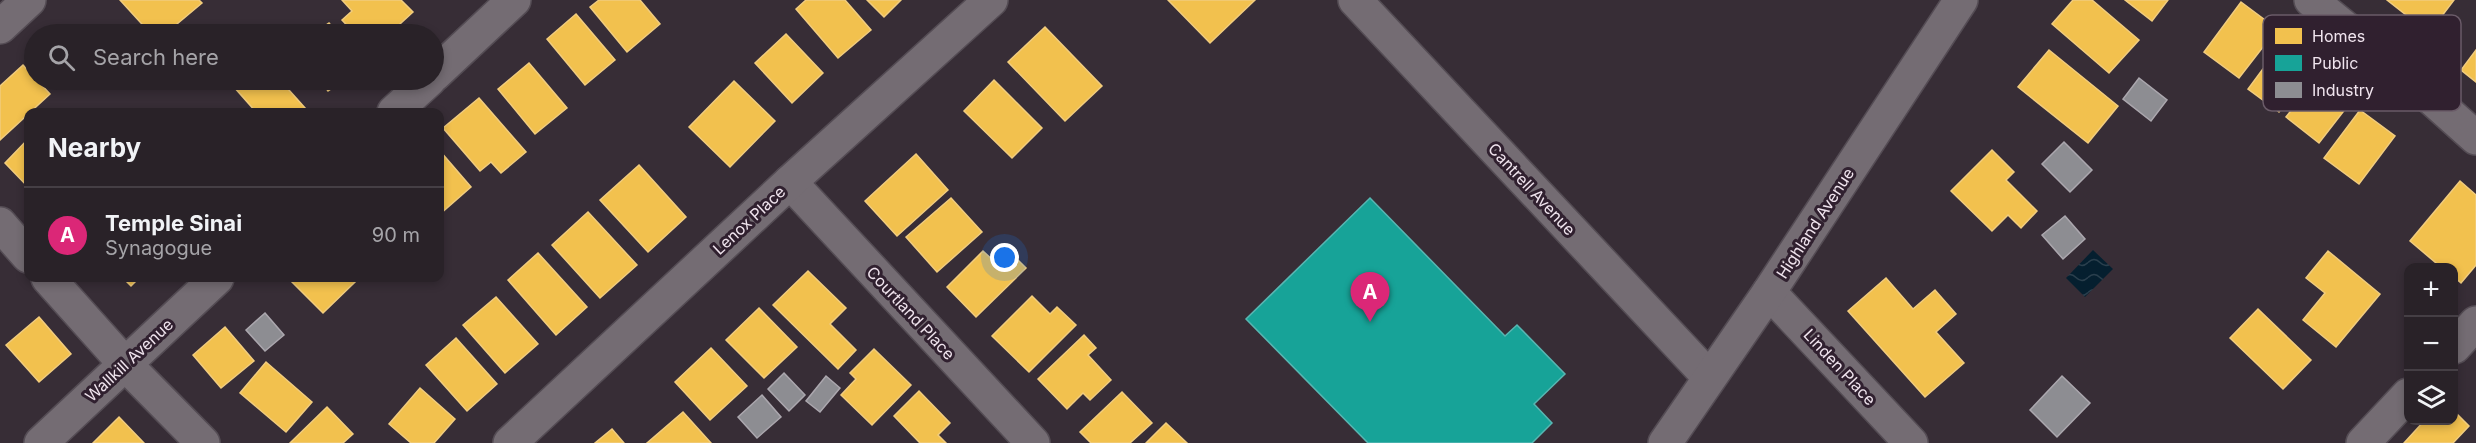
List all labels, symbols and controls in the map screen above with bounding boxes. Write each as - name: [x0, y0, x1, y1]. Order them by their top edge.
- legend: [2263, 15, 2461, 111]
- search box: [24, 24, 444, 90]
- text: Homes: [2312, 26, 2365, 46]
- icon: search: [45, 41, 78, 74]
- text: Search here: [93, 44, 219, 70]
- text: Public: [2312, 53, 2358, 73]
- text: Industry: [2312, 80, 2374, 100]
- text: Nearby: [48, 132, 141, 163]
- street label: Cantrell Avenue: [1484, 139, 1580, 239]
- street label: Highland Avenue: [1772, 164, 1858, 282]
- street label: Lenox Place: [709, 181, 789, 259]
- text: Temple Sinai: [105, 210, 242, 236]
- text: A: [60, 223, 75, 247]
- text: 90 m: [372, 223, 420, 247]
- text: Synagogue: [105, 236, 212, 260]
- your location: [990, 243, 1019, 272]
- street label: Courtland Place: [863, 262, 959, 364]
- map controls: [2404, 263, 2458, 425]
- button: +: [2404, 263, 2458, 317]
- pin: A: [1350, 272, 1390, 322]
- street label: Wallkill Avenue: [81, 314, 177, 406]
- button: −: [2404, 317, 2458, 371]
- street label: Linden Place: [1800, 325, 1880, 409]
- button: layers: [2404, 371, 2458, 425]

